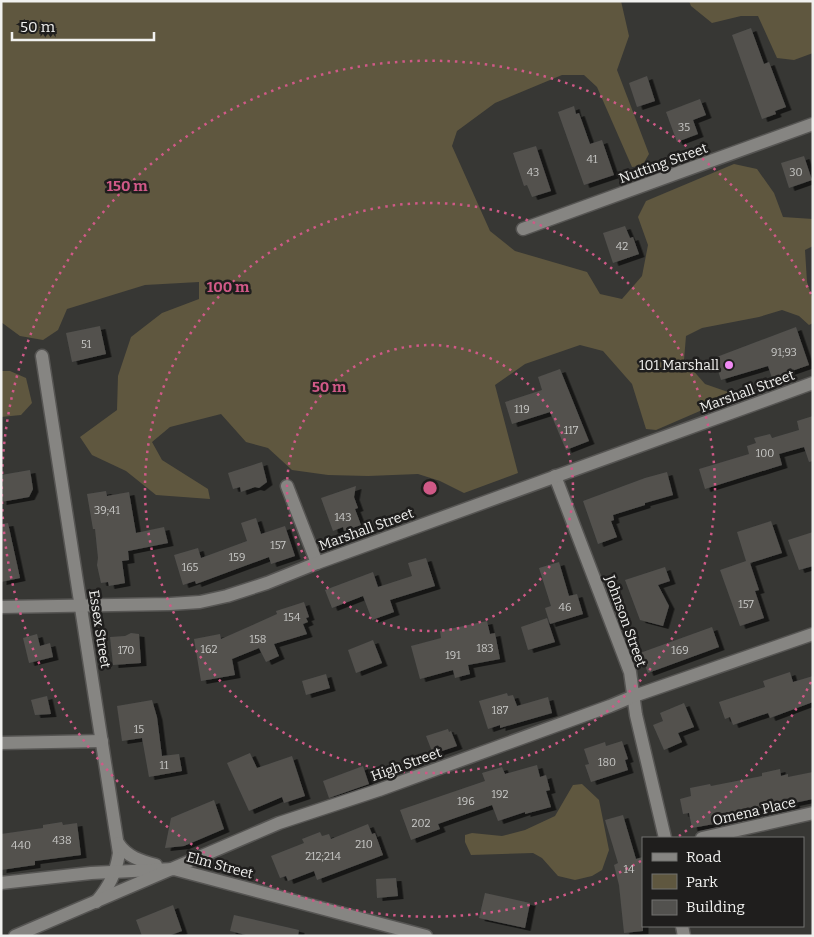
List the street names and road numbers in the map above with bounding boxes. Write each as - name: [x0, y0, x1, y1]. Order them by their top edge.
- street label: Nutting Street: [617, 140, 710, 187]
- street label: Marshall Street: [698, 366, 797, 416]
- street label: Marshall Street: [317, 504, 416, 554]
- street label: Johnson Street: [601, 572, 650, 669]
- street label: Essex Street: [85, 589, 114, 669]
- street label: High Street: [368, 744, 444, 785]
- street label: Omena Place: [711, 794, 797, 829]
- street label: Elm Street: [185, 848, 255, 883]

